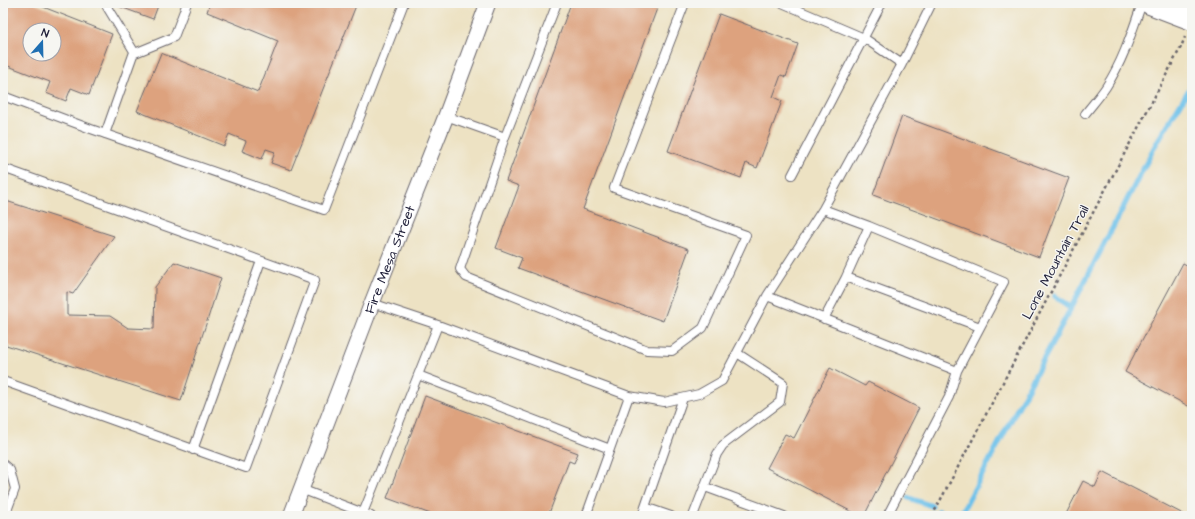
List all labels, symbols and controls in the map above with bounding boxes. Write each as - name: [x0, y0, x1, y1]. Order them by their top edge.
- north arrow: [22, 22, 62, 62]
- text: N: [39, 25, 51, 41]
- street label: Fire Mesa Street: [360, 202, 421, 317]
- street label: Lone Mountain Trail: [1017, 202, 1094, 323]

